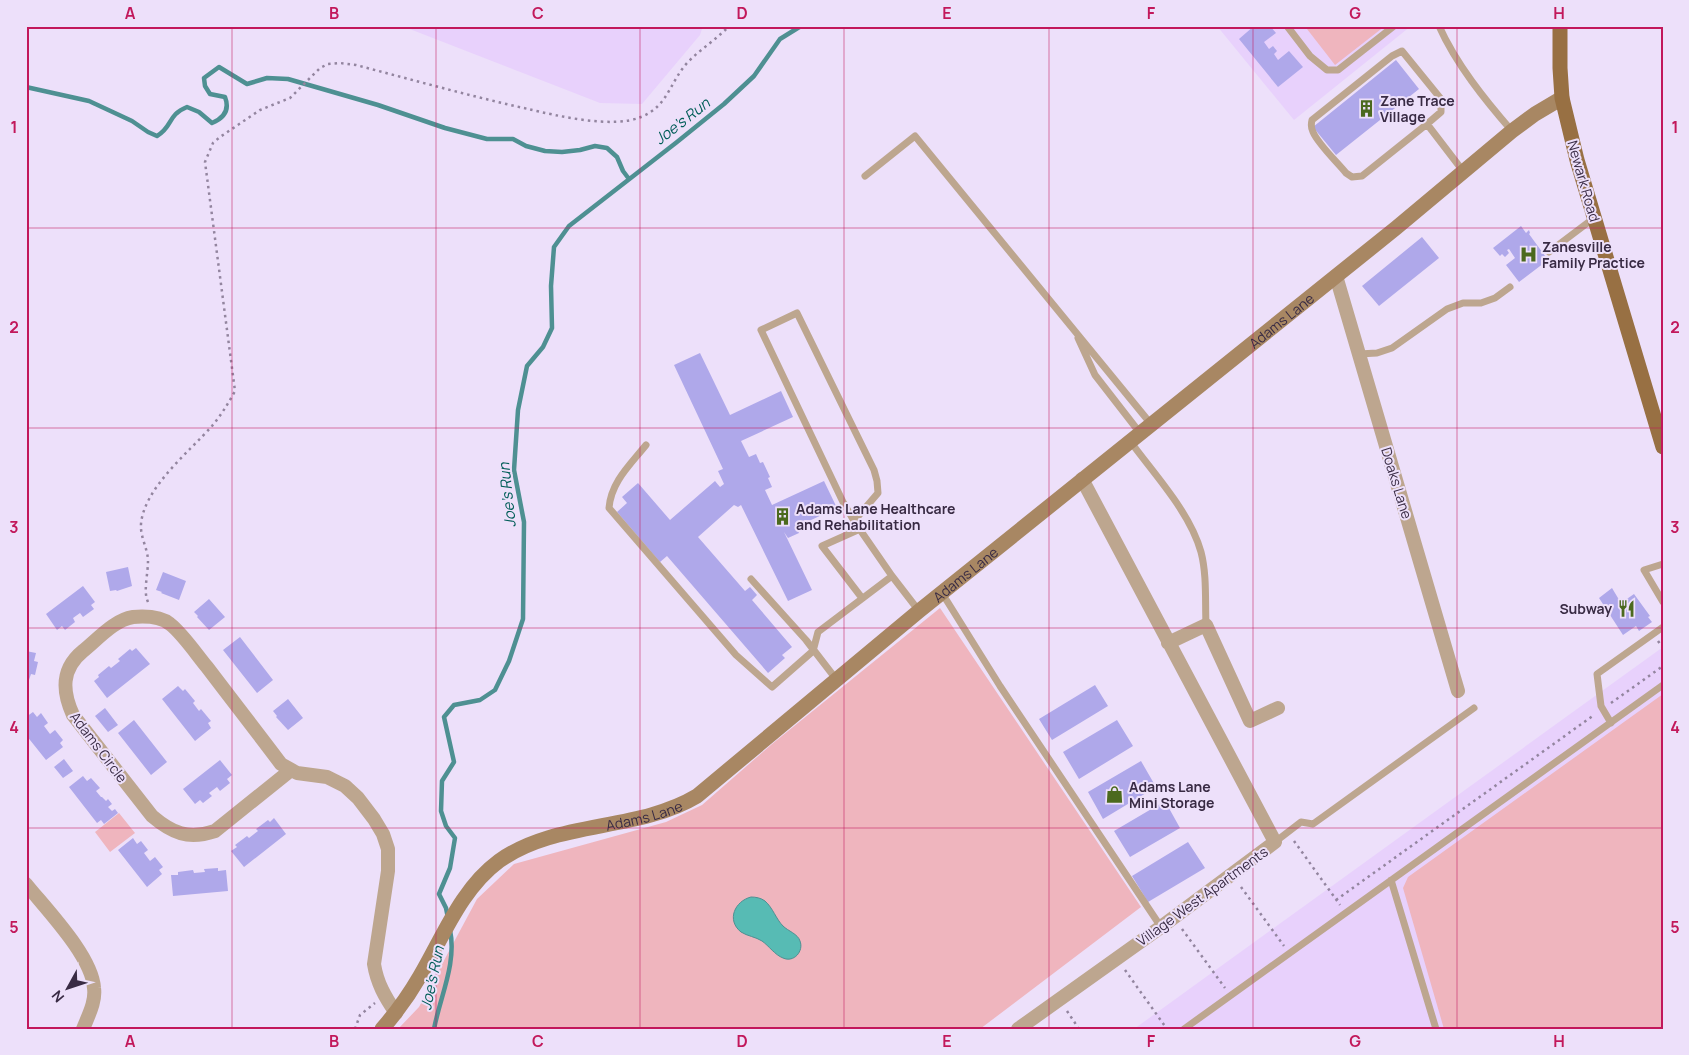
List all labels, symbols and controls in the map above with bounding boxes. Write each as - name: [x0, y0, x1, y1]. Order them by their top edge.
- text: A: [125, 2, 136, 24]
- text: B: [329, 2, 339, 24]
- text: C: [532, 2, 544, 24]
- text: D: [736, 2, 748, 24]
- text: E: [942, 2, 952, 24]
- text: F: [1147, 2, 1156, 24]
- text: G: [1349, 2, 1361, 24]
- text: H: [1553, 2, 1565, 24]
- place label: Zane Trace Village: [1380, 91, 1455, 126]
- water label: Joe's Run: [650, 92, 715, 149]
- building icon: Zane Trace Village: [1356, 98, 1376, 118]
- text: 1: [10, 116, 18, 138]
- text: 1: [1671, 116, 1679, 138]
- street label: Newark Road: [1563, 138, 1605, 224]
- place label: Zanesville Family Practice: [1542, 237, 1645, 272]
- hospital icon: Zanesville Family Practice: [1518, 244, 1538, 264]
- street label: Adams Lane: [1244, 288, 1317, 352]
- text: 2: [9, 316, 19, 338]
- text: 2: [1670, 316, 1680, 338]
- street label: Doaks Lane: [1377, 445, 1417, 521]
- water label: Joe's Run: [493, 461, 521, 528]
- place label: Adams Lane Healthcare and Rehabilitation: [796, 499, 956, 534]
- building icon: Adams Lane Healthcare and Rehabilitation: [772, 506, 792, 526]
- text: 3: [9, 516, 19, 538]
- text: 3: [1670, 516, 1680, 538]
- street label: Adams Lane: [929, 542, 1002, 606]
- restaurant icon: Subway: [1616, 598, 1636, 618]
- place label: Subway: [1559, 599, 1612, 618]
- street label: Adams Circle: [66, 708, 132, 786]
- text: 4: [9, 716, 19, 738]
- text: 4: [1670, 716, 1680, 738]
- place label: Adams Lane Mini Storage: [1129, 777, 1214, 812]
- shop icon: Adams Lane Mini Storage: [1105, 784, 1125, 804]
- street label: Adams Lane: [604, 795, 685, 834]
- street label: Village West Apartments: [1133, 842, 1271, 950]
- text: 5: [9, 916, 19, 938]
- text: 5: [1670, 916, 1680, 938]
- water label: Joe's Run: [415, 943, 449, 1012]
- north arrow: [42, 962, 92, 1012]
- text: N: [47, 987, 68, 1007]
- text: A: [125, 1030, 136, 1052]
- text: B: [329, 1030, 339, 1052]
- text: C: [532, 1030, 544, 1052]
- text: D: [736, 1030, 748, 1052]
- text: E: [942, 1030, 952, 1052]
- text: F: [1147, 1030, 1156, 1052]
- text: G: [1349, 1030, 1361, 1052]
- text: H: [1553, 1030, 1565, 1052]

